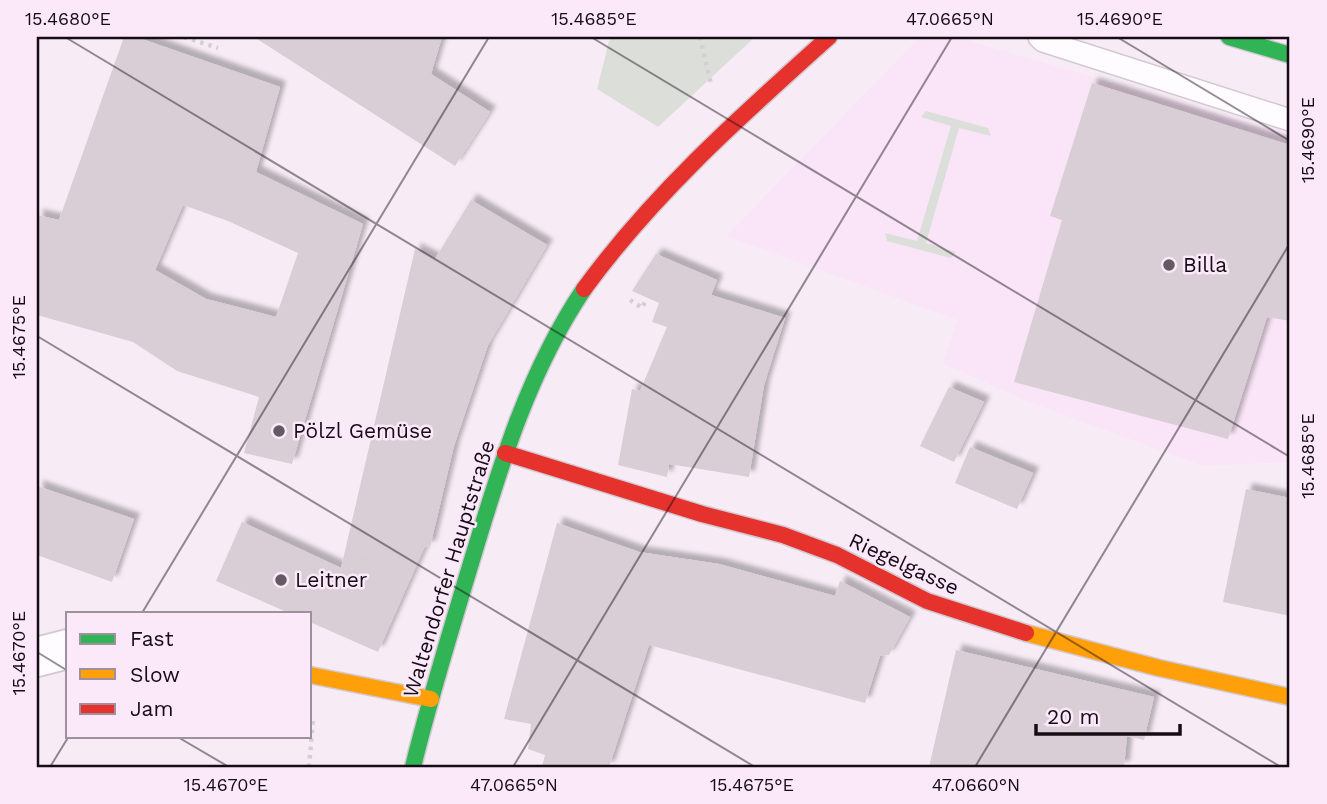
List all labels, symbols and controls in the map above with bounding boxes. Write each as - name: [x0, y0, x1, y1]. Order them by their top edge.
- text: 15.4680°E: [25, 8, 111, 29]
- text: 15.4685°E: [551, 8, 637, 29]
- text: 47.0665°N: [906, 8, 994, 29]
- text: 15.4690°E: [1077, 8, 1163, 29]
- text: 15.4690°E: [1297, 97, 1318, 183]
- place label: Billa: [1183, 252, 1227, 277]
- marker: Billa: [1161, 257, 1177, 273]
- text: 15.4675°E: [8, 295, 29, 379]
- text: 15.4685°E: [1297, 413, 1318, 499]
- place label: Pölzl Gemüse: [293, 418, 432, 443]
- marker: Pölzl Gemüse: [271, 423, 287, 439]
- street label: Waltendorfer Hauptstraße: [397, 437, 500, 701]
- street label: Riegelgasse: [845, 527, 963, 600]
- place label: Leitner: [295, 567, 368, 592]
- marker: Leitner: [273, 572, 289, 588]
- text: 15.4670°E: [8, 611, 29, 695]
- legend: [66, 612, 312, 738]
- text: Fast: [130, 626, 174, 651]
- text: Slow: [130, 662, 180, 687]
- scale bar: [1036, 692, 1180, 736]
- text: Jam: [130, 696, 173, 721]
- text: 20 m: [1047, 704, 1099, 729]
- text: 15.4670°E: [184, 774, 268, 795]
- text: 47.0665°N: [470, 774, 558, 795]
- text: 15.4675°E: [710, 774, 794, 795]
- text: 47.0660°N: [932, 774, 1020, 795]

